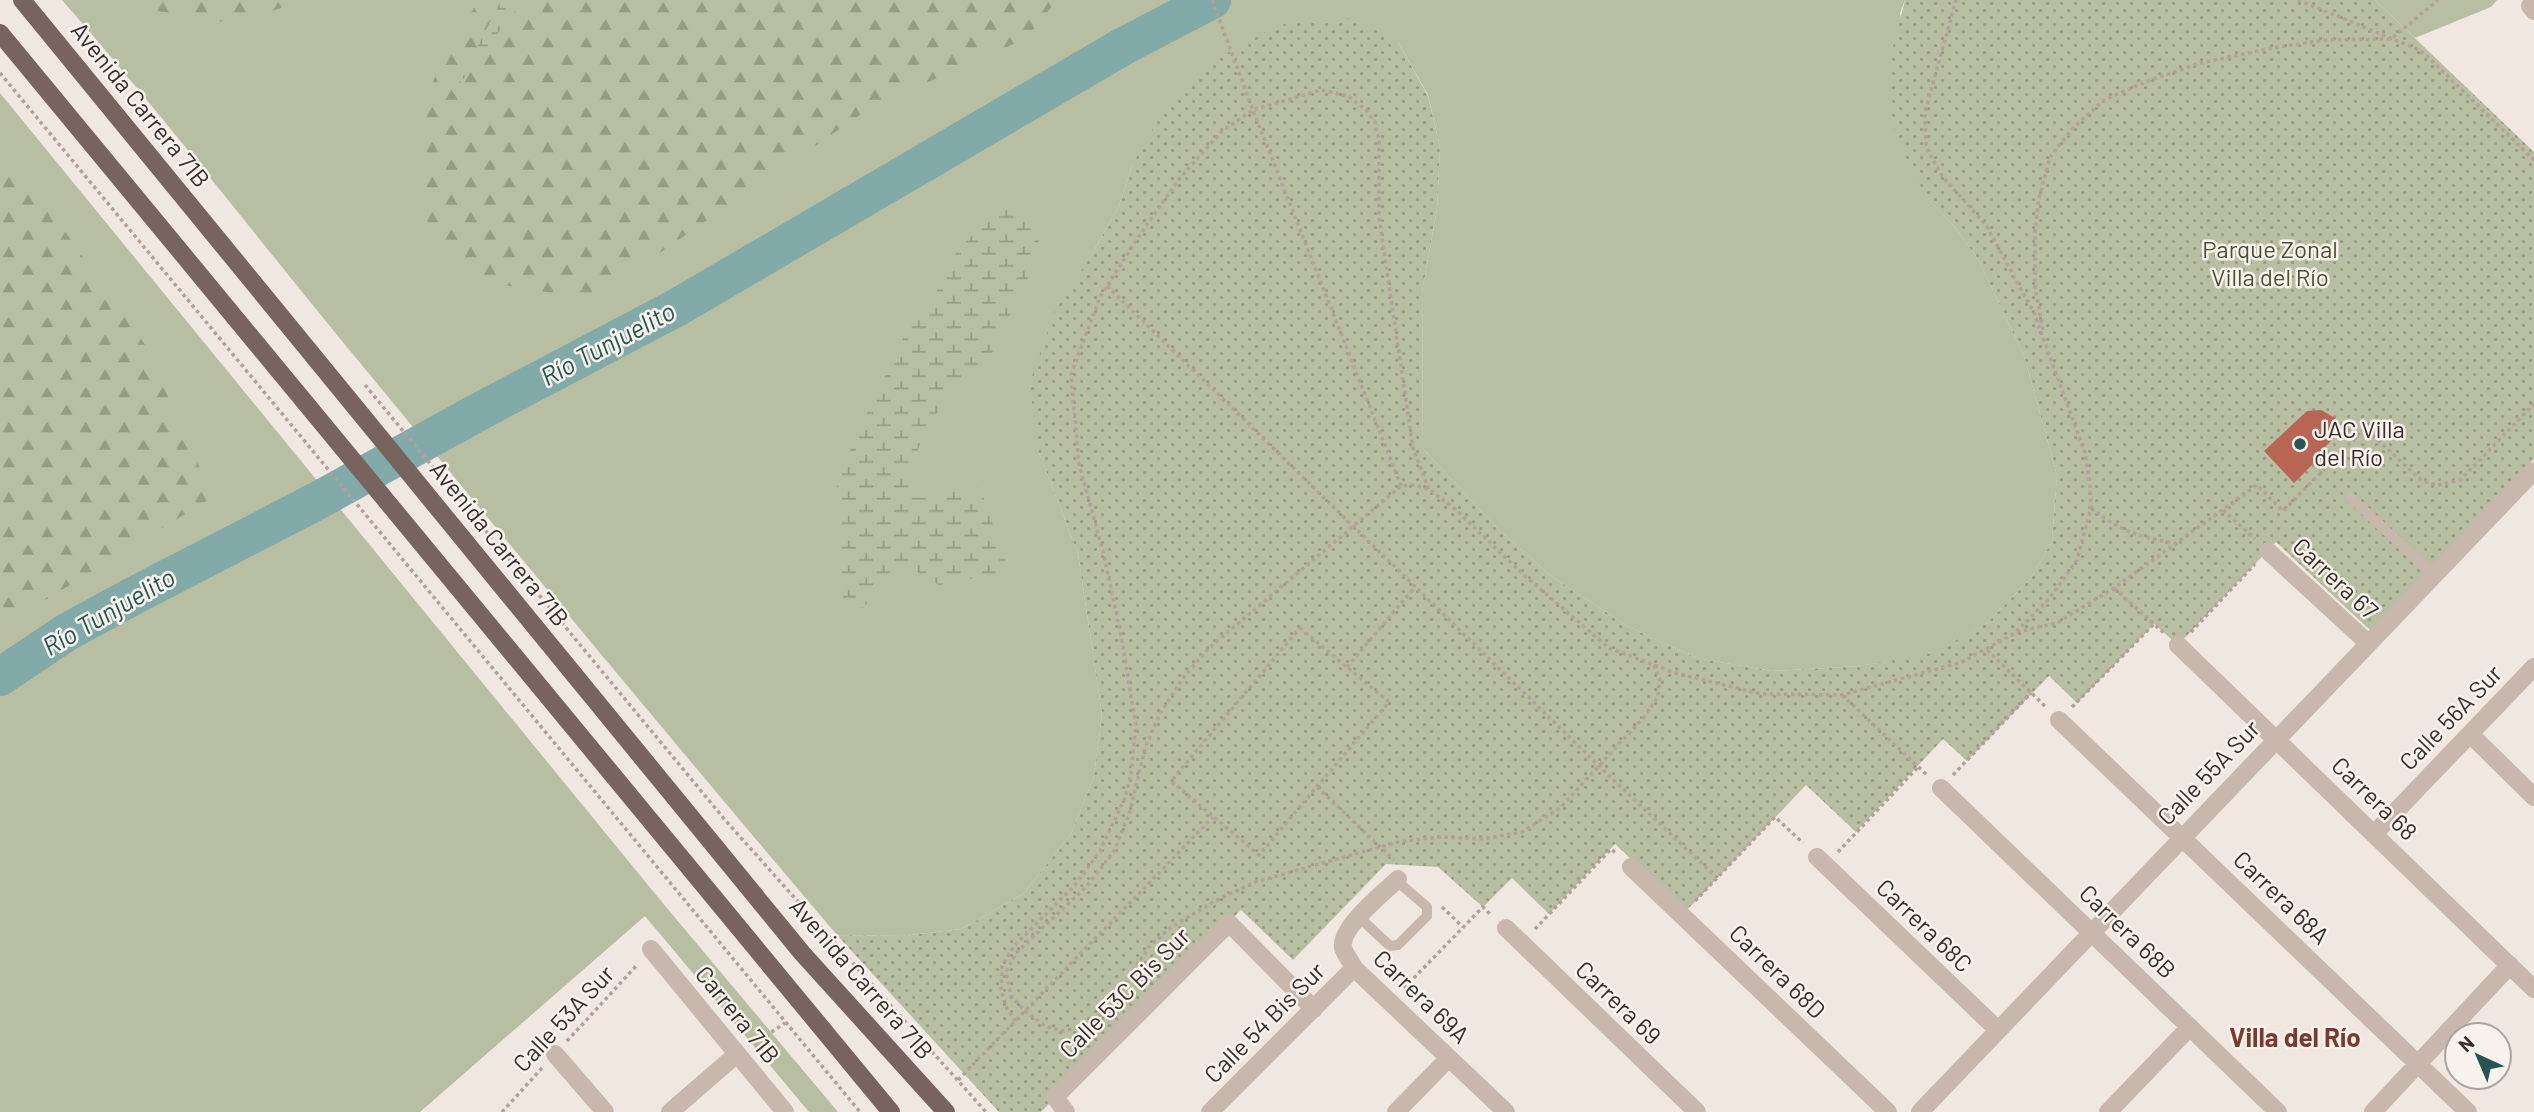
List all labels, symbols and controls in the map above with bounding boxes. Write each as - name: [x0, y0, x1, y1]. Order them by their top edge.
- street label: Avenida Carrera 71B: [66, 16, 217, 193]
- park label: Parque Zonal Villa del Río: [2202, 234, 2338, 291]
- water label: Río Tunjuelito: [535, 294, 680, 391]
- place label: JAC Villa del Río: [2314, 414, 2405, 471]
- marker: JAC Villa del Río: [2292, 436, 2308, 452]
- street label: Avenida Carrera 71B: [425, 455, 576, 632]
- street label: Carrera 67: [2287, 531, 2385, 625]
- water label: Río Tunjuelito: [36, 560, 180, 661]
- street label: Calle 56A Sur: [2393, 658, 2507, 776]
- street label: Calle 55A Sur: [2151, 713, 2265, 831]
- street label: Carrera 68: [2326, 750, 2424, 846]
- street label: Carrera 68A: [2228, 844, 2336, 950]
- street label: Carrera 68C: [1871, 872, 1979, 978]
- street label: Carrera 68B: [2074, 878, 2182, 984]
- street label: Avenida Carrera 71B: [784, 891, 940, 1065]
- street label: Carrera 68D: [1724, 918, 1832, 1024]
- street label: Calle 53C Bis Sur: [1053, 921, 1195, 1063]
- street label: Carrera 69A: [1368, 943, 1476, 1049]
- street label: Carrera 69: [1570, 954, 1668, 1050]
- street label: Calle 54 Bis Sur: [1198, 955, 1331, 1088]
- street label: Calle 53A Sur: [506, 959, 620, 1077]
- street label: Carrera 71B: [690, 959, 786, 1069]
- district label: Villa del Río: [2229, 1021, 2361, 1052]
- north arrow: [2443, 1021, 2513, 1091]
- text: N: [2453, 1031, 2478, 1056]

